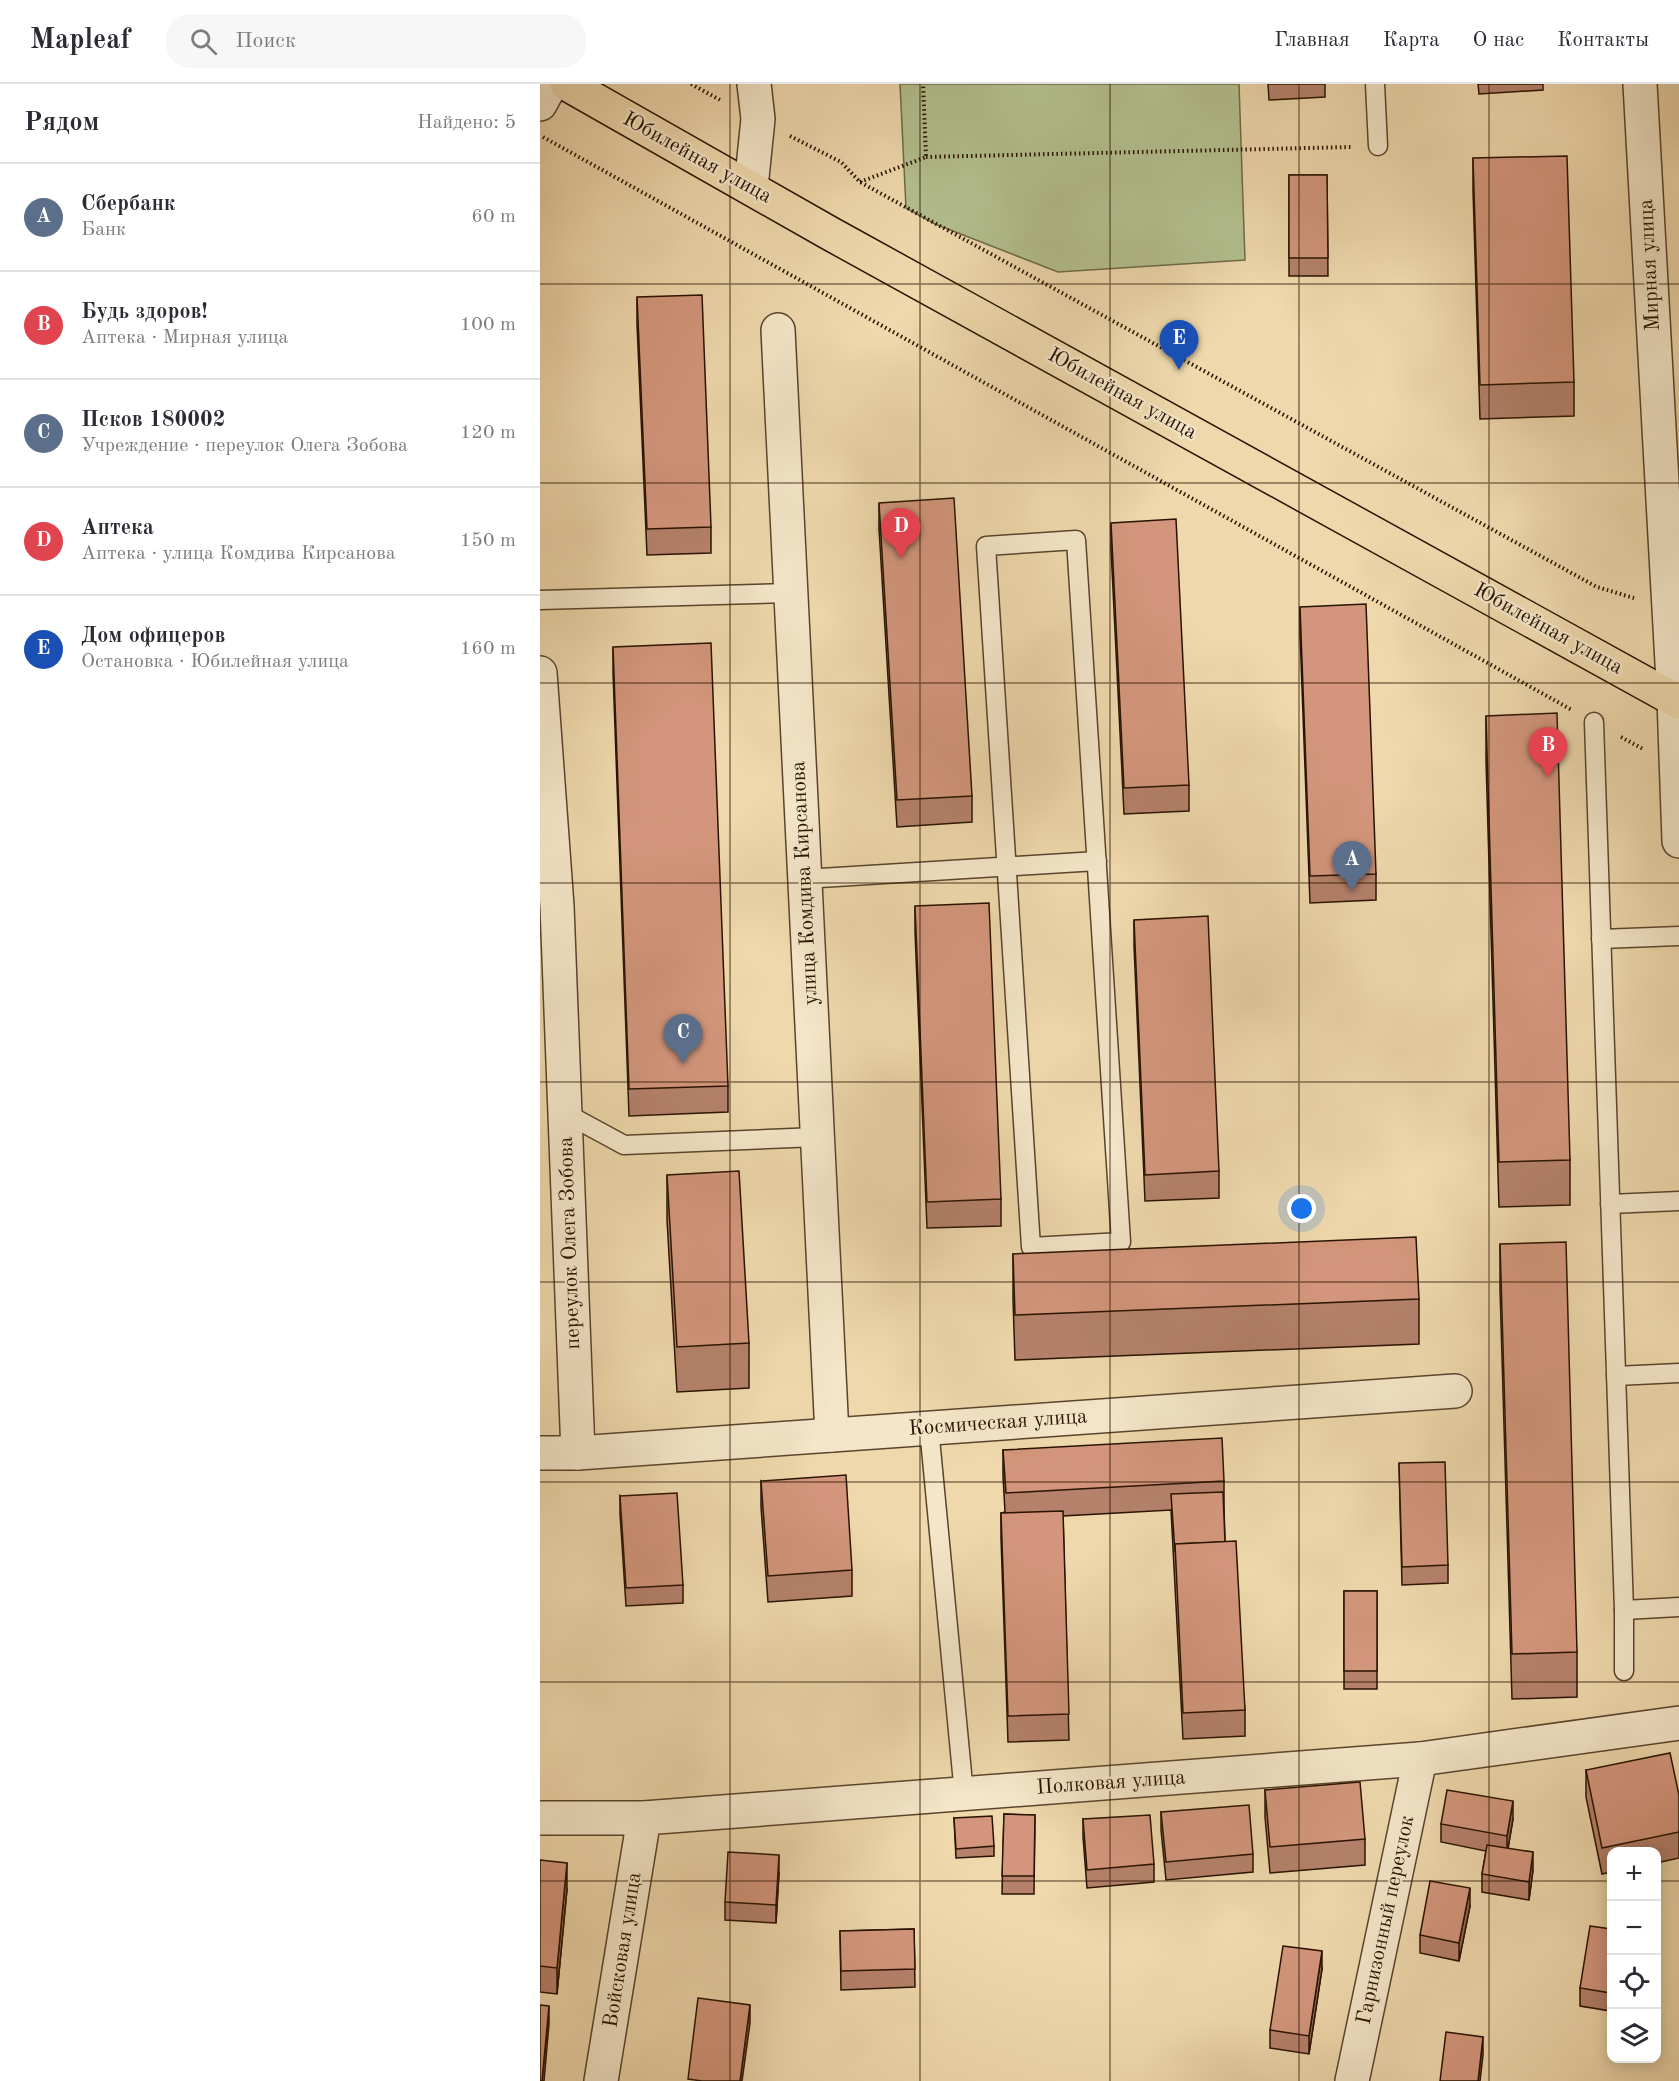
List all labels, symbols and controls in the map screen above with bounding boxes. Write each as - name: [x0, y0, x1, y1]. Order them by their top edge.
- search box: [166, 14, 586, 68]
- icon: search: [187, 25, 220, 58]
- text: Mapleaf: [30, 27, 130, 55]
- text: Поиск: [235, 30, 296, 52]
- text: Главная: [1274, 30, 1350, 51]
- text: Карта: [1383, 30, 1440, 51]
- text: О нас: [1473, 30, 1524, 51]
- text: Контакты: [1557, 30, 1649, 51]
- street label: Юбилейная улица: [619, 108, 775, 208]
- text: Рядом: [24, 110, 99, 136]
- text: Найдено: 5: [417, 113, 516, 133]
- text: Сбербанк: [81, 193, 175, 215]
- street label: Мирная улица: [1636, 198, 1664, 332]
- text: A: [36, 207, 51, 227]
- text: 60 m: [471, 207, 516, 227]
- text: Банк: [81, 220, 126, 240]
- text: Будь здоров!: [81, 301, 208, 323]
- text: B: [36, 315, 51, 335]
- text: 100 m: [460, 315, 516, 335]
- pin: E: [1160, 320, 1198, 370]
- text: Аптека · Мирная улица: [81, 328, 288, 348]
- street label: Юбилейная улица: [1044, 344, 1200, 444]
- text: Псков 180002: [81, 409, 226, 431]
- text: C: [37, 423, 50, 443]
- text: 120 m: [460, 423, 516, 443]
- text: Учреждение · переулок Олега Зобова: [81, 436, 408, 456]
- pin: D: [882, 508, 920, 558]
- text: Аптека: [81, 517, 154, 539]
- text: D: [36, 531, 51, 551]
- text: 150 m: [460, 531, 516, 551]
- text: Аптека · улица Комдива Кирсанова: [81, 544, 396, 564]
- street label: Юбилейная улица: [1470, 579, 1626, 679]
- text: Дом офицеров: [81, 625, 225, 647]
- text: E: [37, 639, 50, 659]
- text: 160 m: [460, 639, 516, 659]
- text: Остановка · Юбилейная улица: [81, 652, 349, 672]
- pin: B: [1528, 728, 1568, 777]
- street label: улица Комдива Кирсанова: [788, 760, 822, 1006]
- pin: A: [1332, 842, 1372, 891]
- pin: C: [664, 1014, 702, 1064]
- street label: переулок Олега Зобова: [556, 1136, 584, 1350]
- your location: [1287, 1194, 1316, 1223]
- street label: Космическая улица: [908, 1406, 1088, 1440]
- street label: Полковая улица: [1036, 1767, 1186, 1799]
- street label: Гарнизонный переулок: [1354, 1813, 1419, 2027]
- map controls: [1607, 1847, 1661, 2063]
- button: +: [1607, 1847, 1661, 1901]
- street label: Войсковая улица: [600, 1871, 646, 2029]
- button: −: [1607, 1901, 1661, 1955]
- button: locate: [1607, 1955, 1661, 2009]
- button: layers: [1607, 2009, 1661, 2063]

